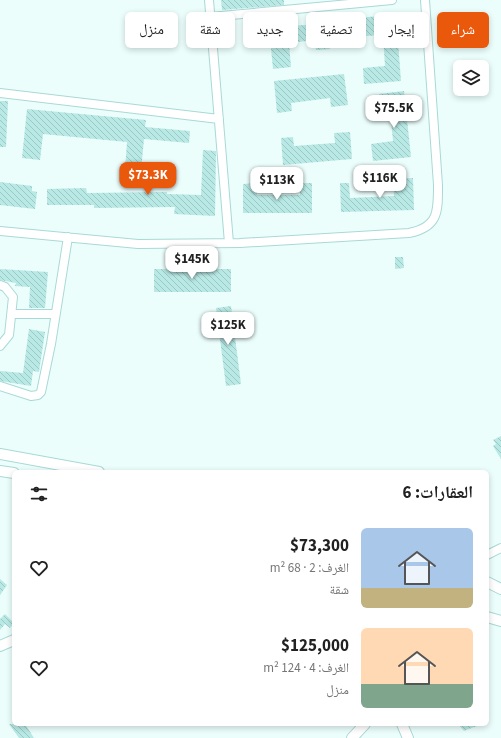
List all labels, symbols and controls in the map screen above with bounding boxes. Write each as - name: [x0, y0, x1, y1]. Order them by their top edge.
- chip: منزل: [125, 12, 178, 48]
- chip: شقة: [186, 12, 235, 48]
- chip: جديد: [243, 12, 298, 48]
- chip: تصفية: [306, 12, 366, 48]
- chip: إيجار: [374, 12, 429, 48]
- chip: شراء: [437, 12, 489, 48]
- map controls: [453, 60, 489, 96]
- button: layers: [453, 60, 489, 96]
- pin: $75.5K: [361, 95, 427, 129]
- text: $75.5K: [374, 99, 414, 117]
- pin: $73.3K: [115, 162, 181, 196]
- pin: $116K: [352, 165, 408, 199]
- text: $73.3K: [128, 166, 168, 184]
- pin: $113K: [249, 167, 305, 201]
- text: $116K: [362, 169, 398, 187]
- text: $113K: [259, 171, 295, 189]
- pin: $145K: [164, 246, 220, 280]
- text: $145K: [174, 250, 210, 268]
- pin: $125K: [200, 312, 256, 346]
- text: $125K: [210, 316, 246, 334]
- text: العقارات: 6: [403, 481, 473, 505]
- icon: filters: [28, 483, 50, 505]
- text: $73,300: [290, 534, 349, 558]
- icon: home: [393, 544, 441, 592]
- icon: heart: [28, 557, 50, 579]
- text: الغرف: 2 · 68 m²: [270, 559, 349, 577]
- text: شقة: [330, 581, 349, 599]
- text: $125,000: [281, 634, 349, 658]
- icon: home: [393, 644, 441, 692]
- icon: heart: [28, 657, 50, 679]
- text: الغرف: 4 · 124 m²: [263, 659, 349, 677]
- text: منزل: [326, 681, 349, 699]

